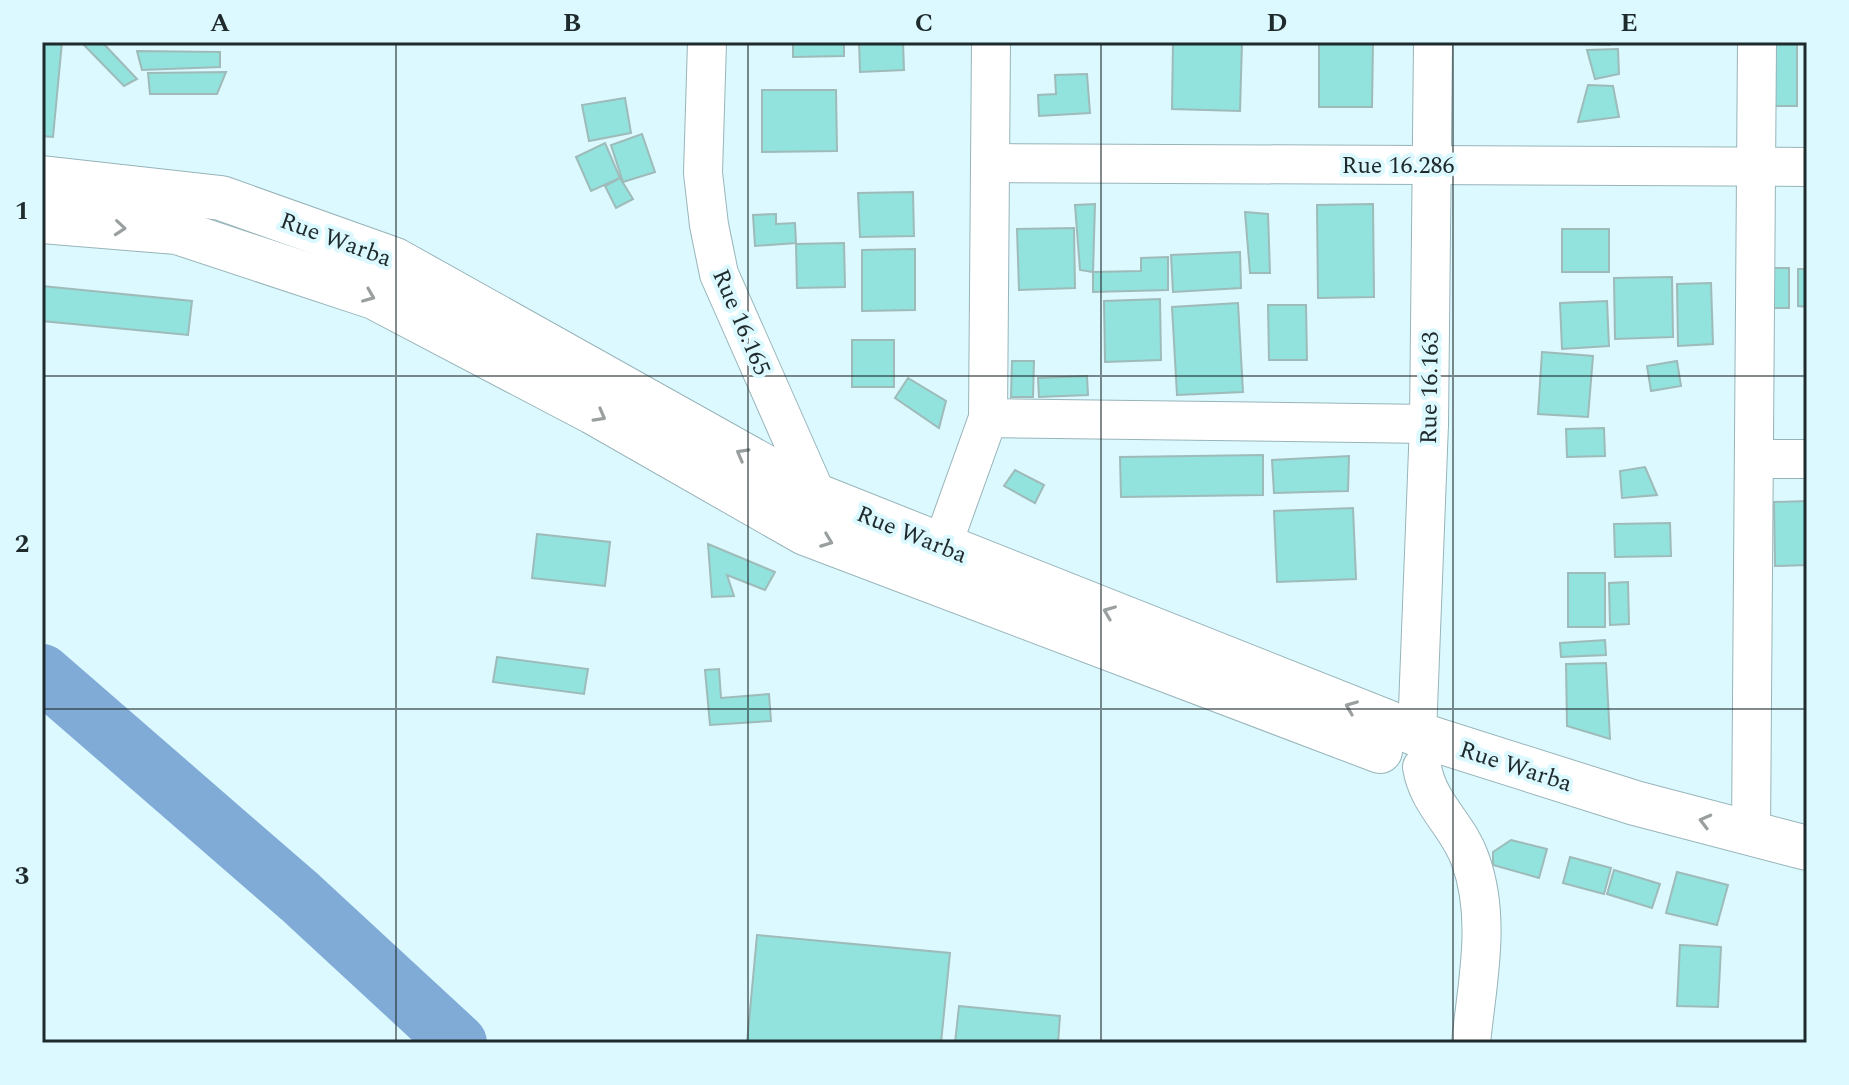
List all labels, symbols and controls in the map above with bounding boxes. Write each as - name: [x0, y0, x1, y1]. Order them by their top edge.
- text: A: [210, 3, 230, 43]
- text: B: [563, 3, 581, 43]
- text: C: [915, 3, 933, 43]
- text: D: [1267, 3, 1287, 43]
- text: E: [1620, 3, 1638, 43]
- street label: Rue 16.286: [1342, 148, 1454, 184]
- text: 1: [15, 191, 29, 231]
- street label: Rue Warba: [275, 203, 397, 277]
- one-way arrow: [114, 219, 127, 236]
- street label: Rue 16.165: [702, 263, 780, 381]
- one-way arrow: [361, 286, 375, 303]
- street label: Rue 16.163: [1411, 331, 1449, 445]
- one-way arrow: [591, 406, 605, 422]
- one-way arrow: [736, 448, 751, 464]
- street label: Rue Warba: [851, 496, 973, 574]
- text: 2: [15, 524, 29, 564]
- one-way arrow: [819, 532, 833, 548]
- one-way arrow: [1103, 605, 1117, 622]
- one-way arrow: [1345, 701, 1359, 717]
- street label: Rue Warba: [1455, 732, 1577, 802]
- one-way arrow: [1698, 814, 1712, 831]
- text: 3: [15, 856, 29, 896]

